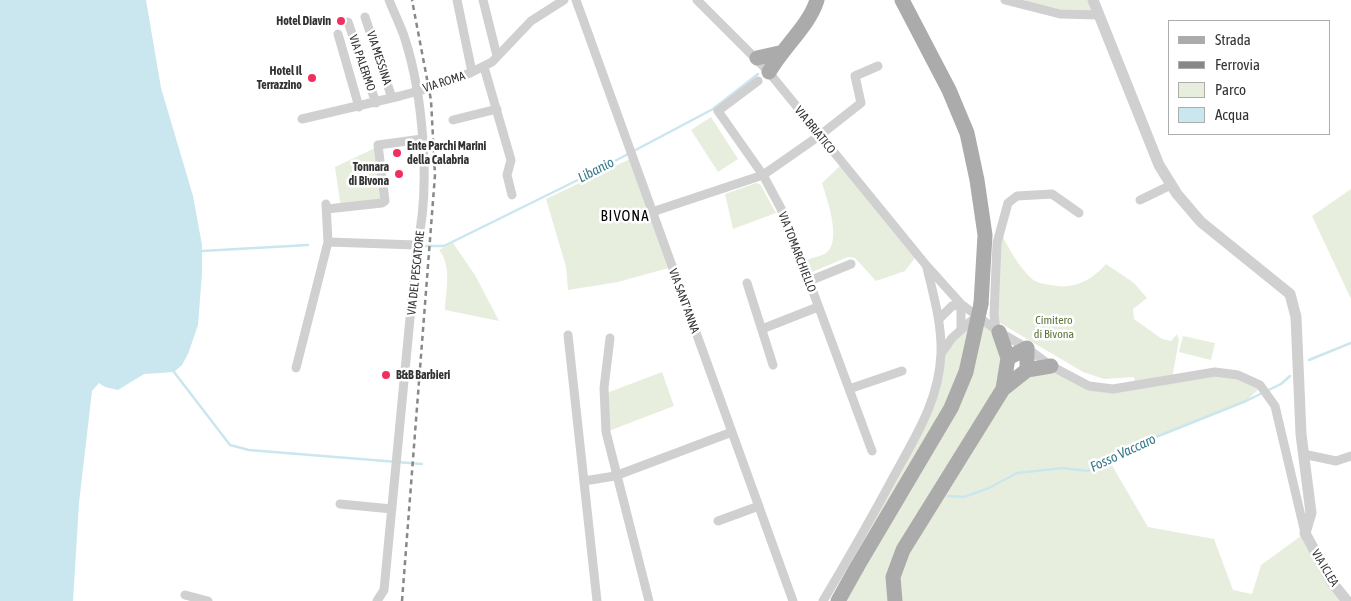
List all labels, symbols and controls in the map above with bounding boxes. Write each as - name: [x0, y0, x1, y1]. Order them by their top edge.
- place label: Hotel Diavin: [276, 14, 331, 28]
- marker: Hotel Diavin: [335, 15, 347, 27]
- legend: [1168, 20, 1331, 135]
- street label: VIA MESSINA: [364, 29, 394, 87]
- text: Strada: [1215, 31, 1251, 48]
- street label: VIA PALERMO: [346, 33, 378, 93]
- text: Ferrovia: [1215, 56, 1260, 73]
- place label: Hotel Il Terrazzino: [257, 64, 302, 92]
- street label: VIA ROMA: [421, 68, 467, 96]
- marker: Hotel Il Terrazzino: [306, 72, 318, 84]
- text: Parco: [1215, 81, 1246, 98]
- street label: VIA BRIATICO: [791, 103, 839, 157]
- text: Acqua: [1215, 106, 1249, 123]
- place label: Ente Parchi Marini della Calabria: [407, 139, 486, 167]
- marker: Ente Parchi Marini della Calabria: [391, 147, 403, 159]
- water label: Libanio: [575, 154, 617, 186]
- place label: Tonnara di Bivona: [349, 160, 389, 188]
- marker: Tonnara di Bivona: [393, 168, 405, 180]
- district label: BIVONA: [600, 207, 650, 225]
- street label: VIA TOMARCHIELLO: [775, 210, 819, 294]
- street label: VIA DEL PESCATORE: [404, 230, 428, 316]
- street label: VIA SANT'ANNA: [666, 267, 702, 335]
- park label: Cimitero di Bivona: [1034, 313, 1074, 341]
- place label: B&B Barbieri: [396, 368, 450, 382]
- marker: B&B Barbieri: [380, 369, 392, 381]
- water label: Fosso Vaccaro: [1088, 431, 1158, 475]
- street label: VIA ICLEA: [1308, 547, 1342, 589]

